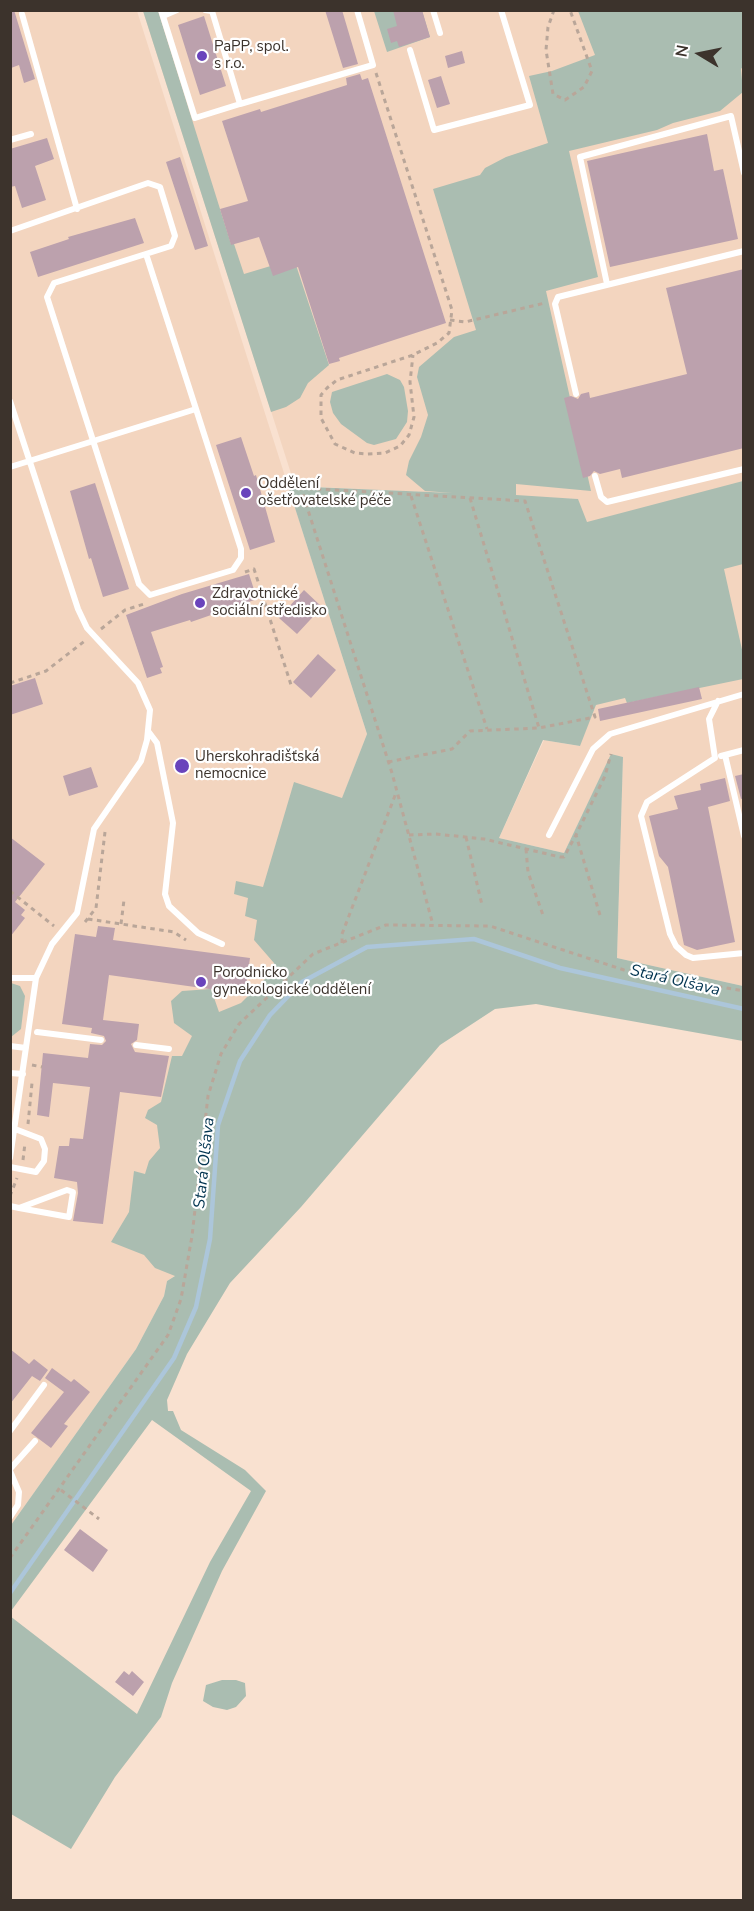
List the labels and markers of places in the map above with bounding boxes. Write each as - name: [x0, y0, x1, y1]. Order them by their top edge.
- place label: PaPP, spol. s r.o.: [214, 38, 289, 73]
- marker: PaPP, spol. s r.o.: [195, 49, 209, 63]
- place label: Oddělení ošetřovatelské péče: [258, 475, 391, 510]
- marker: Oddělení ošetřovatelské péče: [239, 486, 253, 500]
- place label: Zdravotnické sociální středisko: [212, 585, 327, 620]
- marker: Zdravotnické sociální středisko: [193, 596, 207, 610]
- place label: Uherskohradišťská nemocnice: [195, 748, 320, 783]
- marker: Uherskohradišťská nemocnice: [173, 757, 191, 775]
- place label: Porodnicko gynekologické oddělení: [213, 964, 371, 999]
- marker: Porodnicko gynekologické oddělení: [194, 975, 208, 989]

